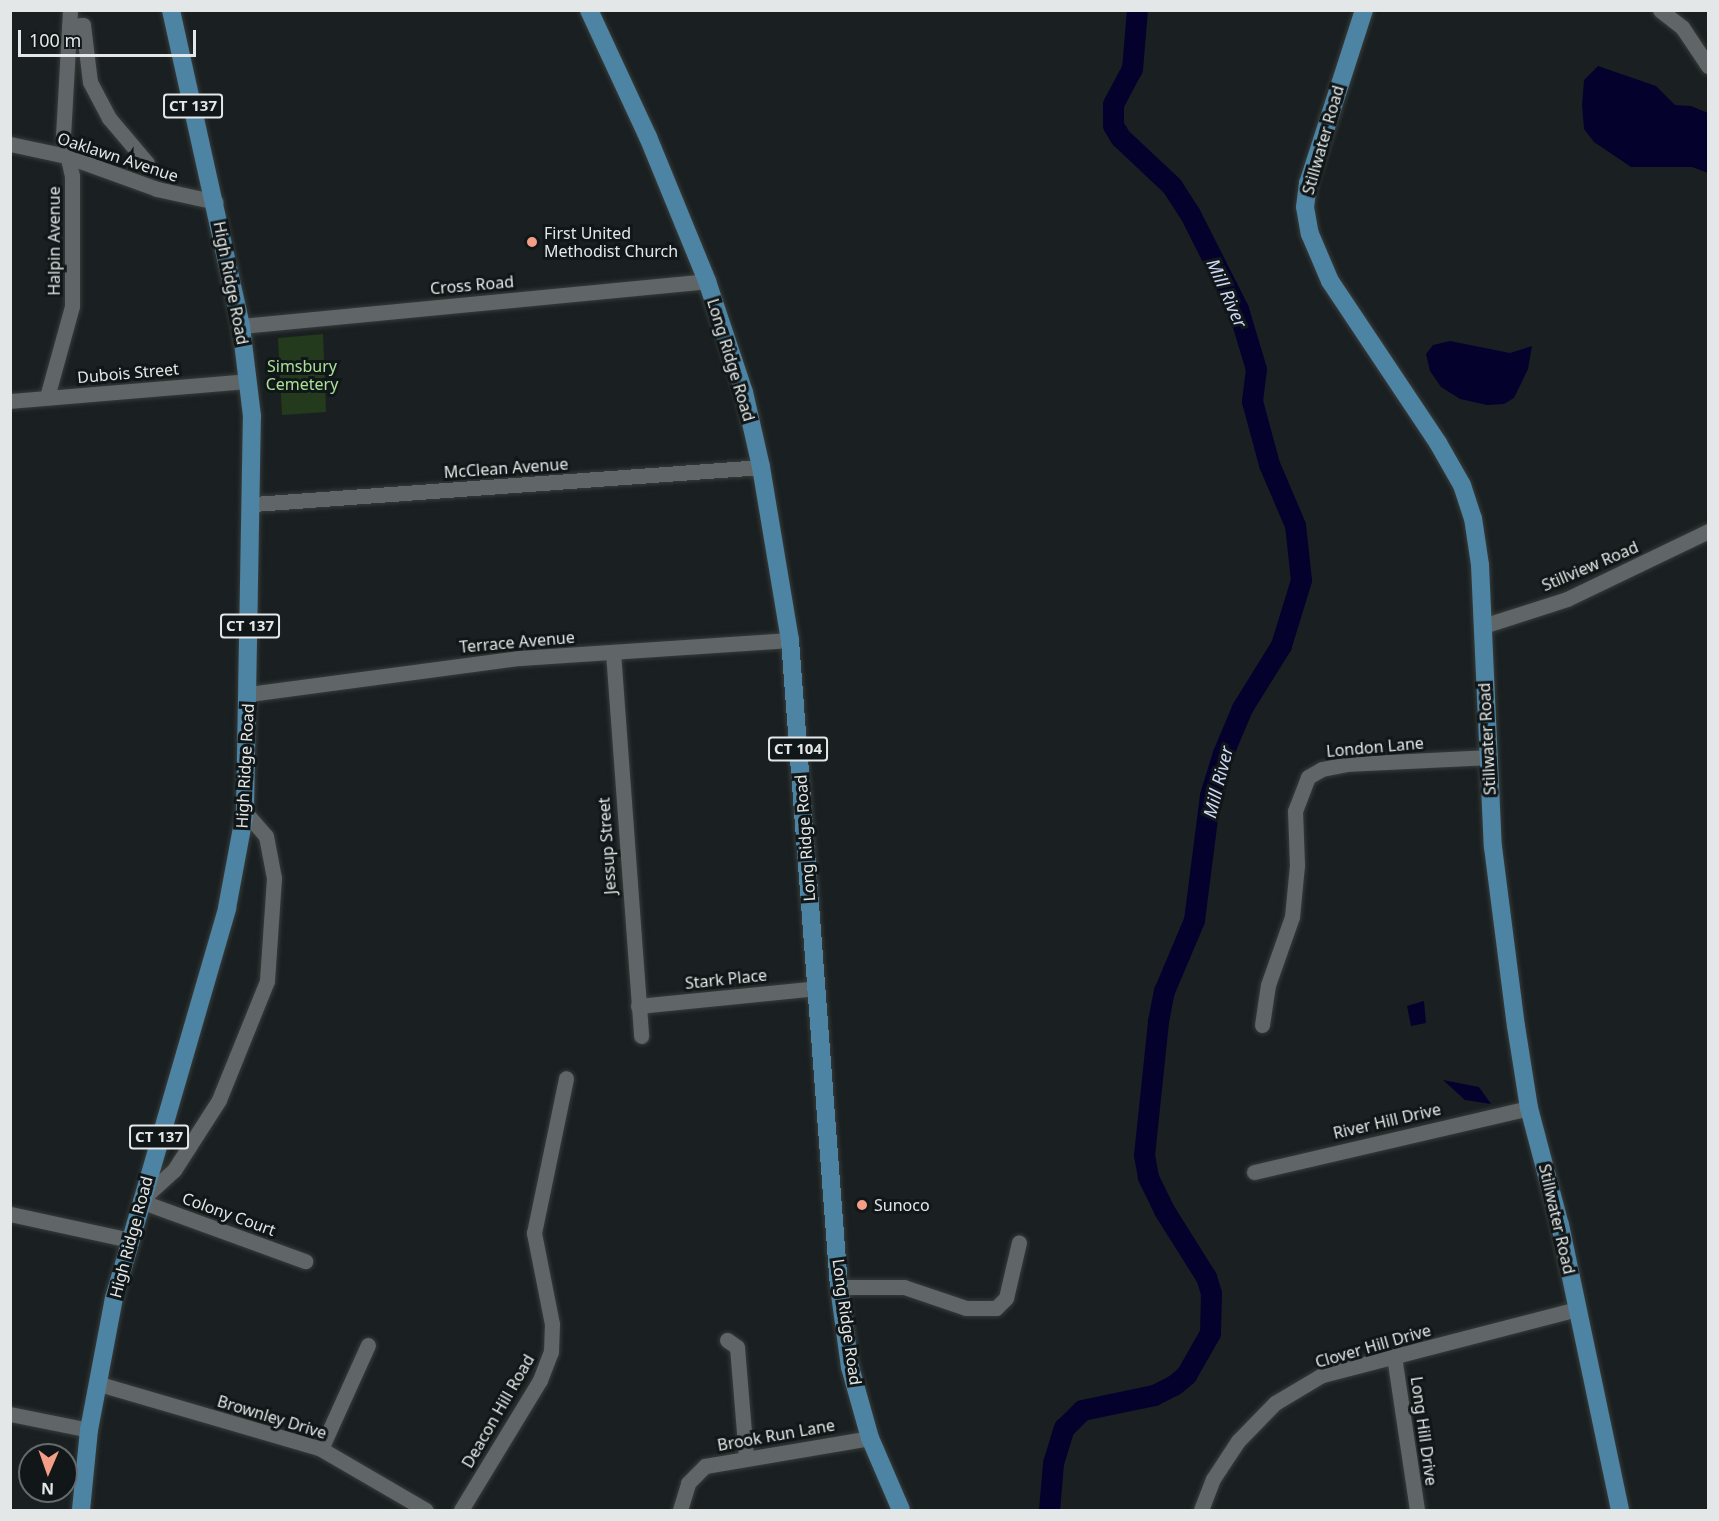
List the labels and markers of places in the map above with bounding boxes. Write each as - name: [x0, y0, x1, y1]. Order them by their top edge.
- place label: First United Methodist Church: [544, 223, 678, 261]
- marker: First United Methodist Church: [525, 235, 539, 249]
- place label: Sunoco: [874, 1195, 930, 1215]
- marker: Sunoco: [855, 1198, 869, 1212]

